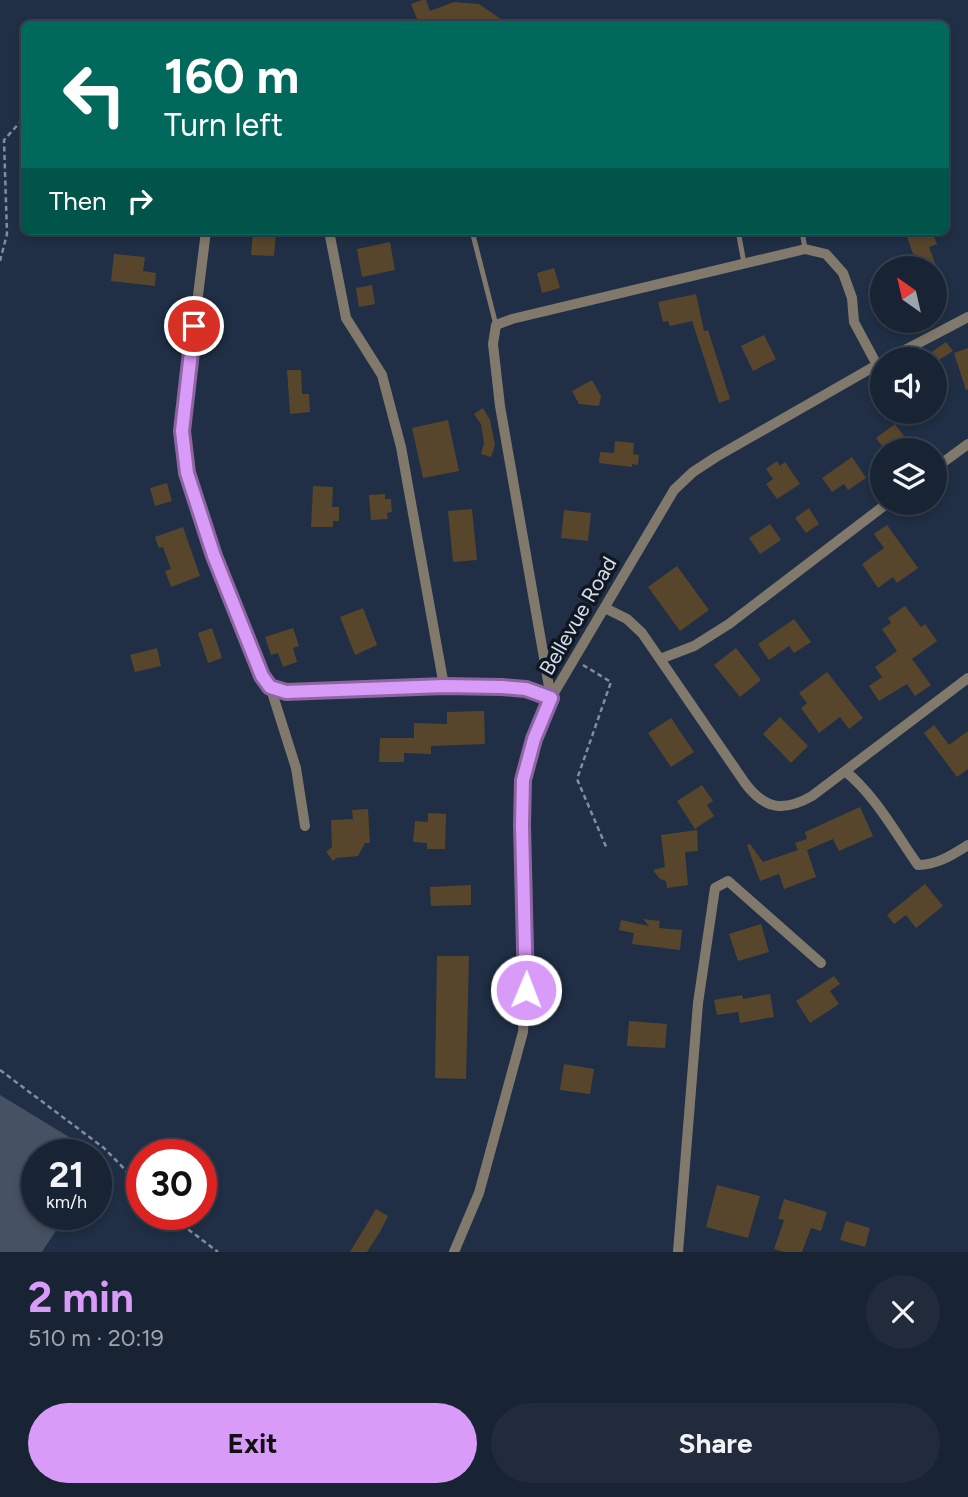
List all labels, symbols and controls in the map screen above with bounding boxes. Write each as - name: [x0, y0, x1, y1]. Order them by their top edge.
- text: 160 m: [164, 46, 299, 105]
- icon: left: [49, 49, 140, 140]
- text: Turn left: [164, 106, 283, 144]
- icon: right: [121, 182, 159, 220]
- text: Then: [49, 185, 107, 217]
- north arrow: [870, 256, 947, 332]
- map controls: [870, 256, 947, 515]
- pin: [164, 296, 224, 356]
- icon: arrive: [175, 307, 213, 345]
- button: sound: [870, 347, 947, 424]
- button: layers: [870, 438, 947, 515]
- street label: Bellevue Road: [534, 552, 621, 679]
- position arrow: [489, 953, 563, 1027]
- speed limit sign: 30: [126, 1139, 217, 1230]
- text: 21: [49, 1154, 84, 1196]
- text: km/h: [46, 1191, 87, 1213]
- text: 2 min: [28, 1272, 134, 1323]
- button: close: [866, 1275, 940, 1349]
- text: 510 m · 20:19: [28, 1324, 164, 1352]
- button: Exit: [28, 1403, 477, 1483]
- button: Share: [491, 1403, 940, 1483]

